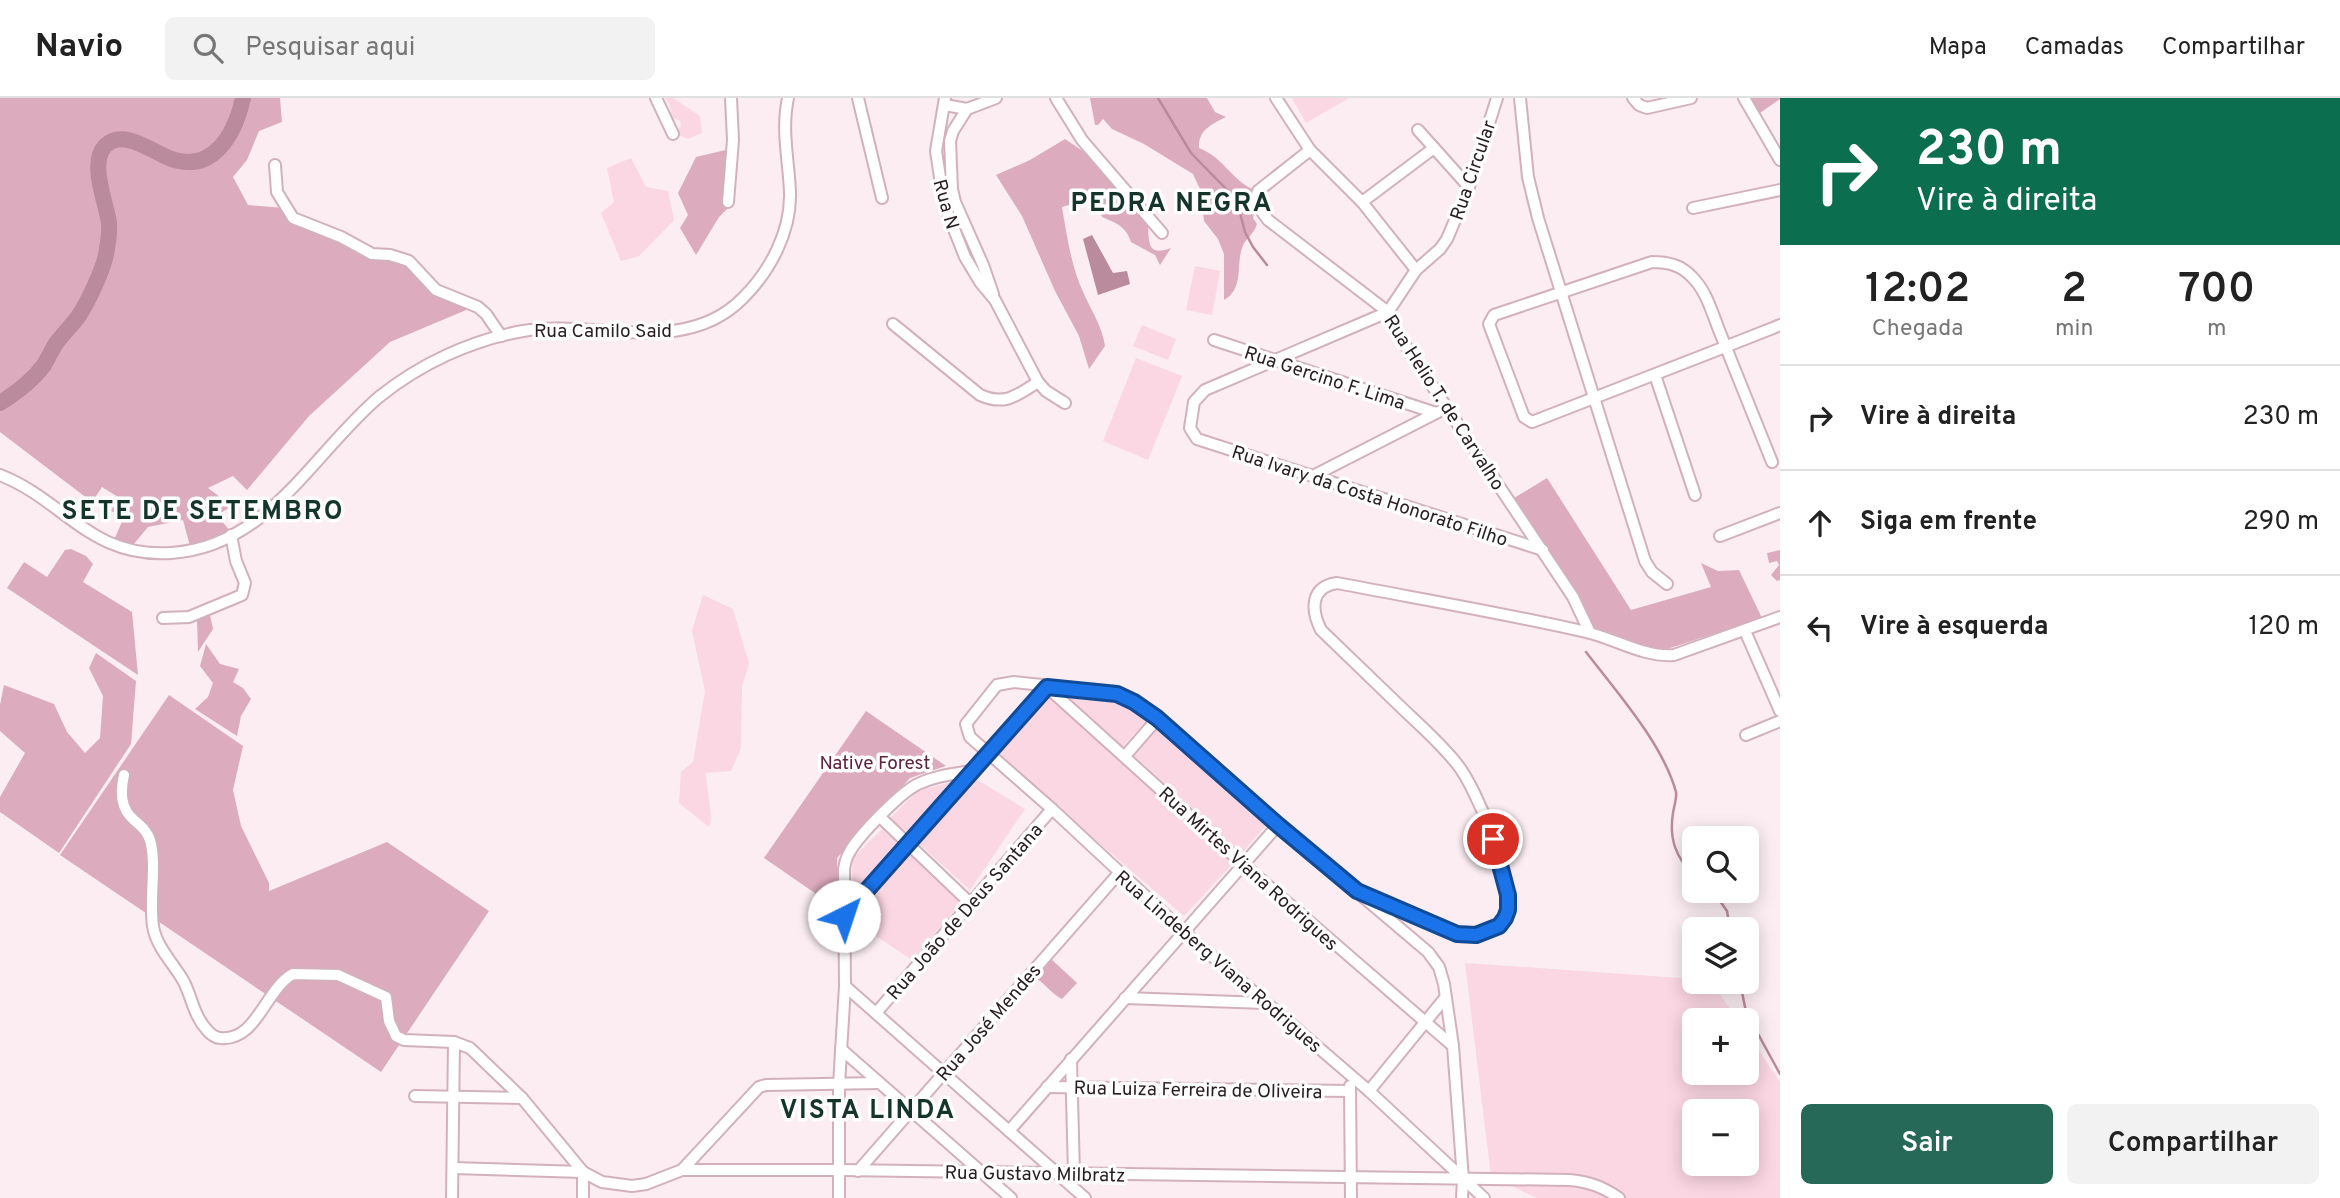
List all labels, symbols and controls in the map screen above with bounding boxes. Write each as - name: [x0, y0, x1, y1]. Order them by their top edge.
- search box: [165, 17, 655, 80]
- text: Navio: [35, 27, 123, 69]
- icon: search: [189, 29, 227, 67]
- text: Pesquisar aqui: [245, 32, 415, 65]
- text: Mapa: [1929, 33, 1987, 63]
- text: Camadas: [2025, 33, 2124, 63]
- text: Compartilhar: [2162, 33, 2305, 63]
- street label: Rua Circular: [1446, 117, 1502, 224]
- text: 230 m: [1916, 121, 2062, 183]
- icon: right: [1801, 126, 1892, 217]
- street label: Rua N: [927, 177, 964, 232]
- text: Vire à direita: [1916, 182, 2097, 222]
- district label: PEDRA NEGRA: [1070, 188, 1274, 221]
- text: 12:02: [1865, 264, 1970, 317]
- text: 2: [2061, 264, 2087, 317]
- text: 700: [2178, 264, 2255, 317]
- street label: Rua Helio T. de Carvalho: [1378, 311, 1509, 495]
- text: Chegada: [1872, 315, 1963, 344]
- text: min: [2055, 315, 2093, 344]
- text: m: [2207, 315, 2226, 344]
- street label: Rua Camilo Said: [534, 320, 672, 344]
- street label: Rua Gercino F. Lima: [1241, 342, 1408, 416]
- icon: right: [1801, 399, 1839, 437]
- text: Vire à direita: [1860, 401, 2016, 434]
- text: 230 m: [2243, 401, 2319, 434]
- street label: Rua Ivary da Costa Honorato Filho: [1228, 441, 1511, 553]
- district label: SETE DE SETEMBRO: [61, 496, 345, 529]
- icon: ahead: [1801, 504, 1839, 542]
- text: Siga em frente: [1860, 506, 2037, 539]
- text: 290 m: [2243, 506, 2319, 539]
- icon: left: [1801, 609, 1839, 647]
- text: Vire à esquerda: [1860, 611, 2048, 644]
- text: 120 m: [2249, 611, 2319, 644]
- park label: Native Forest: [819, 752, 931, 776]
- street label: Rua Mirtes Viana Rodrigues: [1153, 782, 1343, 957]
- pin: [1463, 809, 1523, 869]
- street label: Rua João de Deus Santana: [882, 819, 1049, 1006]
- icon: arrive: [1474, 820, 1512, 858]
- map controls: [1682, 826, 1759, 1176]
- button: search: [1682, 826, 1759, 903]
- street label: Rua Lindeberg Viana Rodrigues: [1109, 866, 1326, 1059]
- position arrow: [807, 879, 881, 953]
- button: layers: [1682, 917, 1759, 994]
- street label: Rua José Mendes: [932, 960, 1047, 1087]
- button: +: [1682, 1008, 1759, 1085]
- street label: Rua Luiza Ferreira de Oliveira: [1073, 1077, 1323, 1105]
- district label: VISTA LINDA: [780, 1095, 956, 1128]
- button: −: [1682, 1099, 1759, 1176]
- button: Sair: [1801, 1104, 2053, 1184]
- button: Compartilhar: [2067, 1104, 2319, 1184]
- street label: Rua Gustavo Milbratz: [944, 1161, 1126, 1189]

